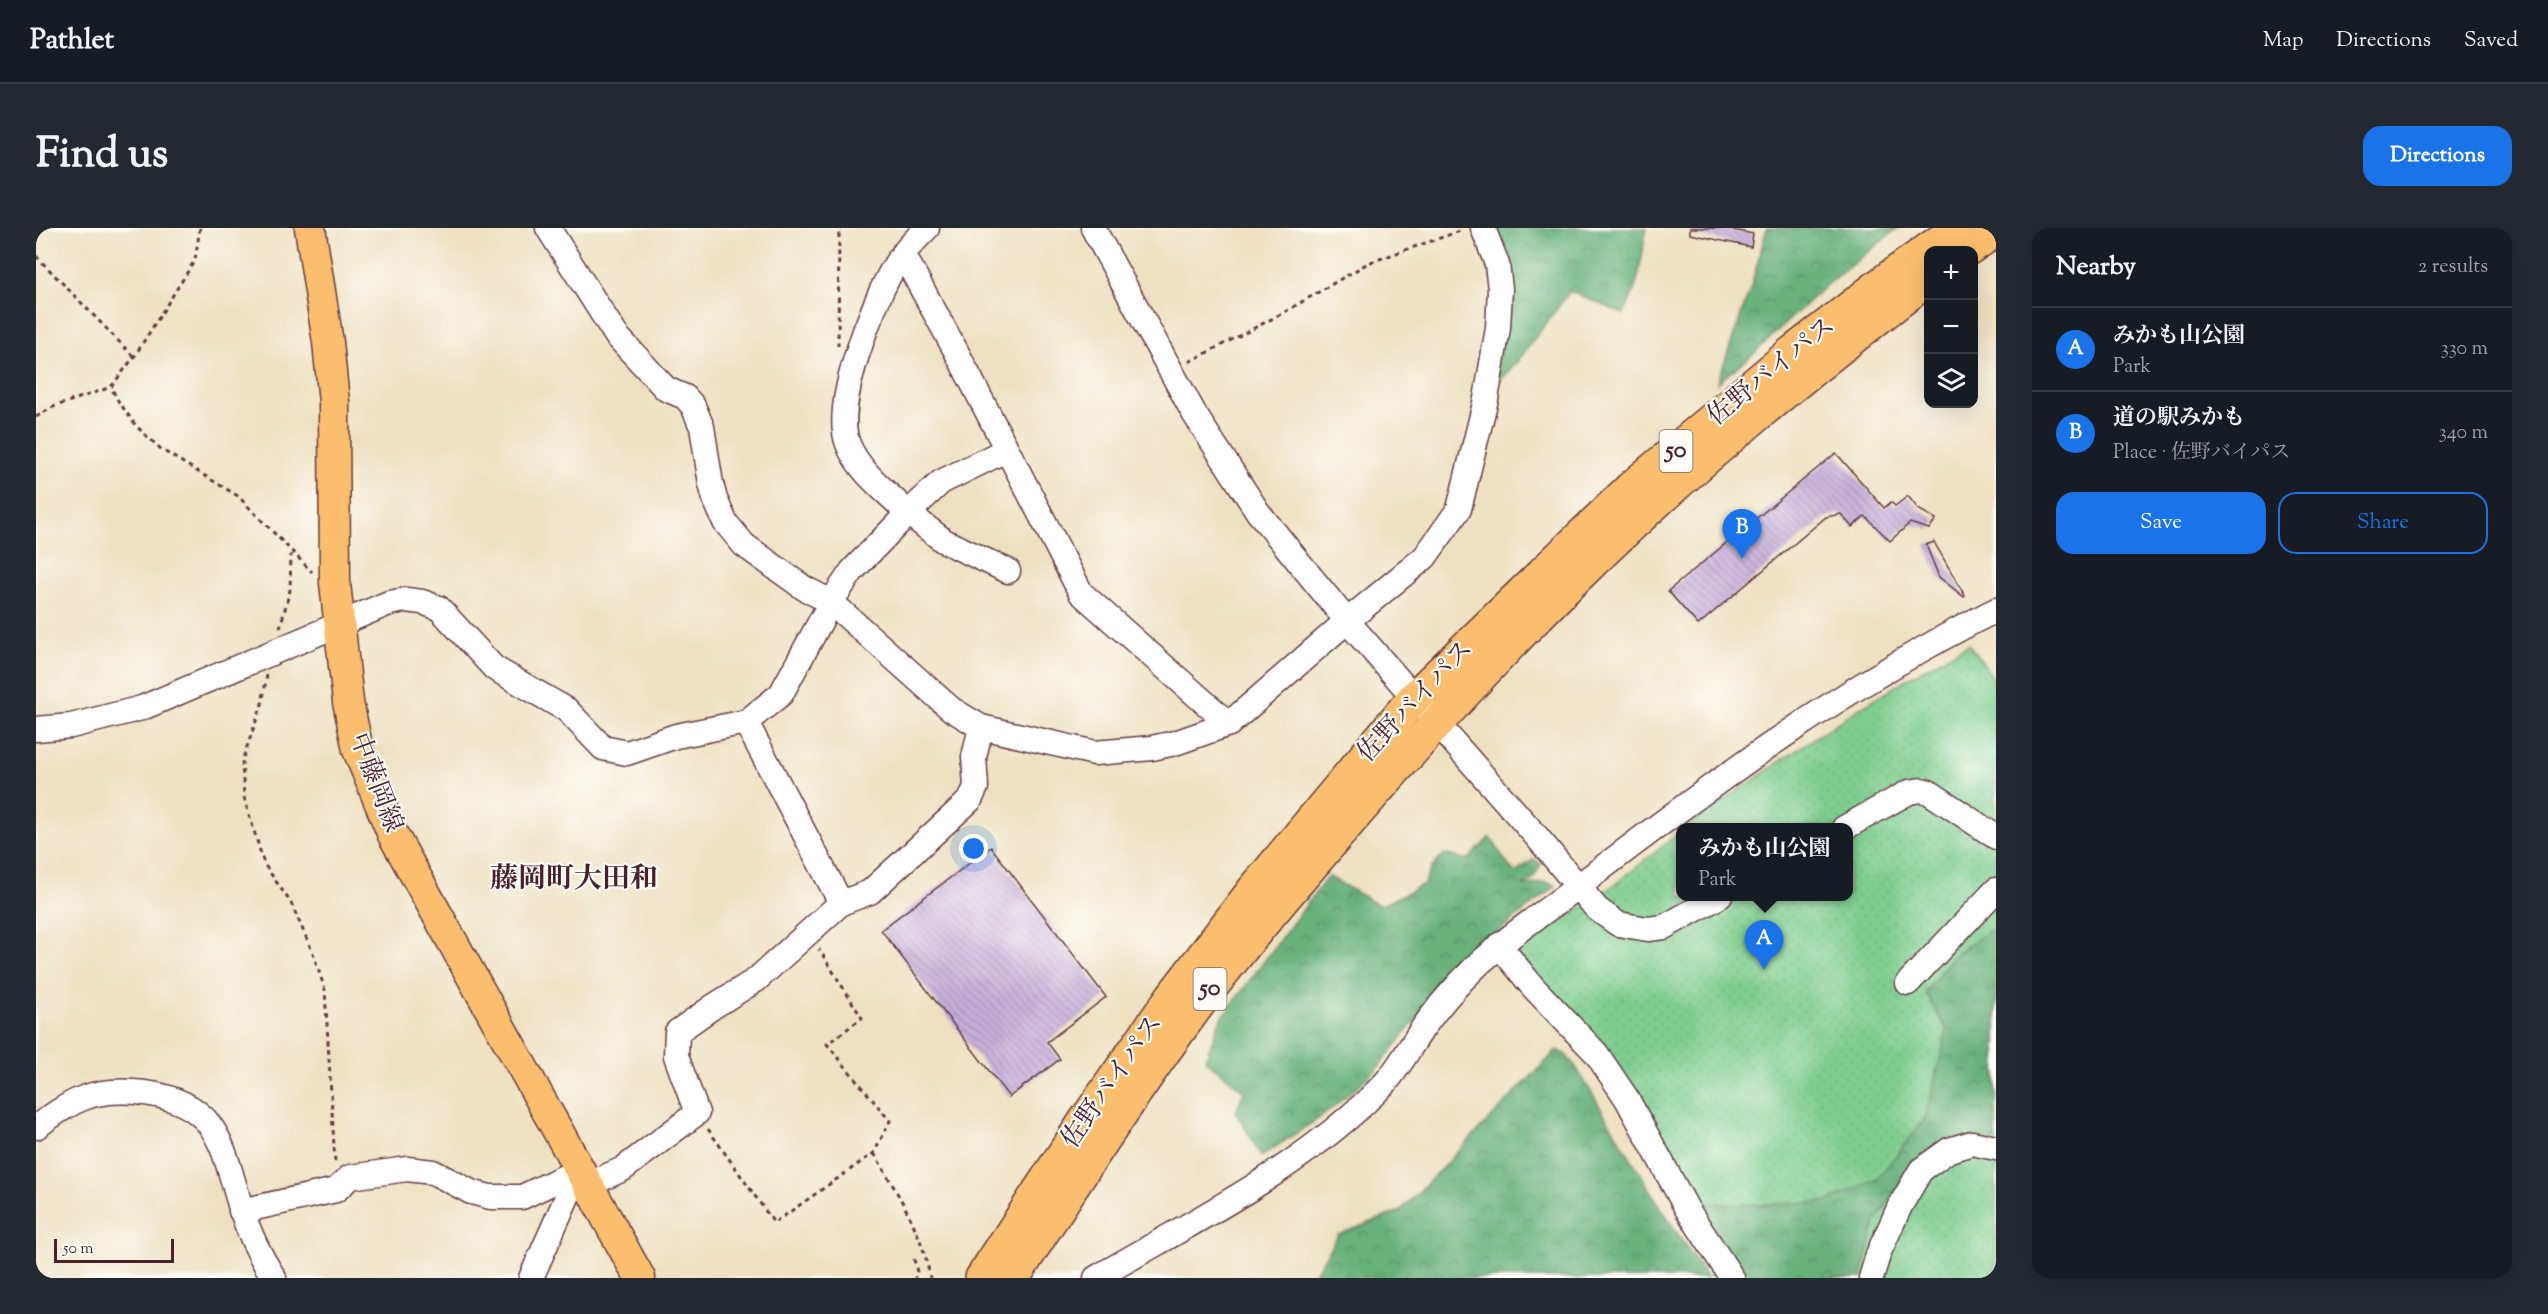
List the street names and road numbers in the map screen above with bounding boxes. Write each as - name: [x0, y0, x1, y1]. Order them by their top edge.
- street label: 佐野バイパス: [1700, 309, 1844, 435]
- road number: 50: [1660, 430, 1692, 472]
- street label: 佐野バイパス: [1349, 633, 1483, 771]
- street label: 中藤岡線: [339, 728, 411, 838]
- road number: 50: [1194, 968, 1226, 1010]
- street label: 佐野バイパス: [1053, 1008, 1173, 1156]

